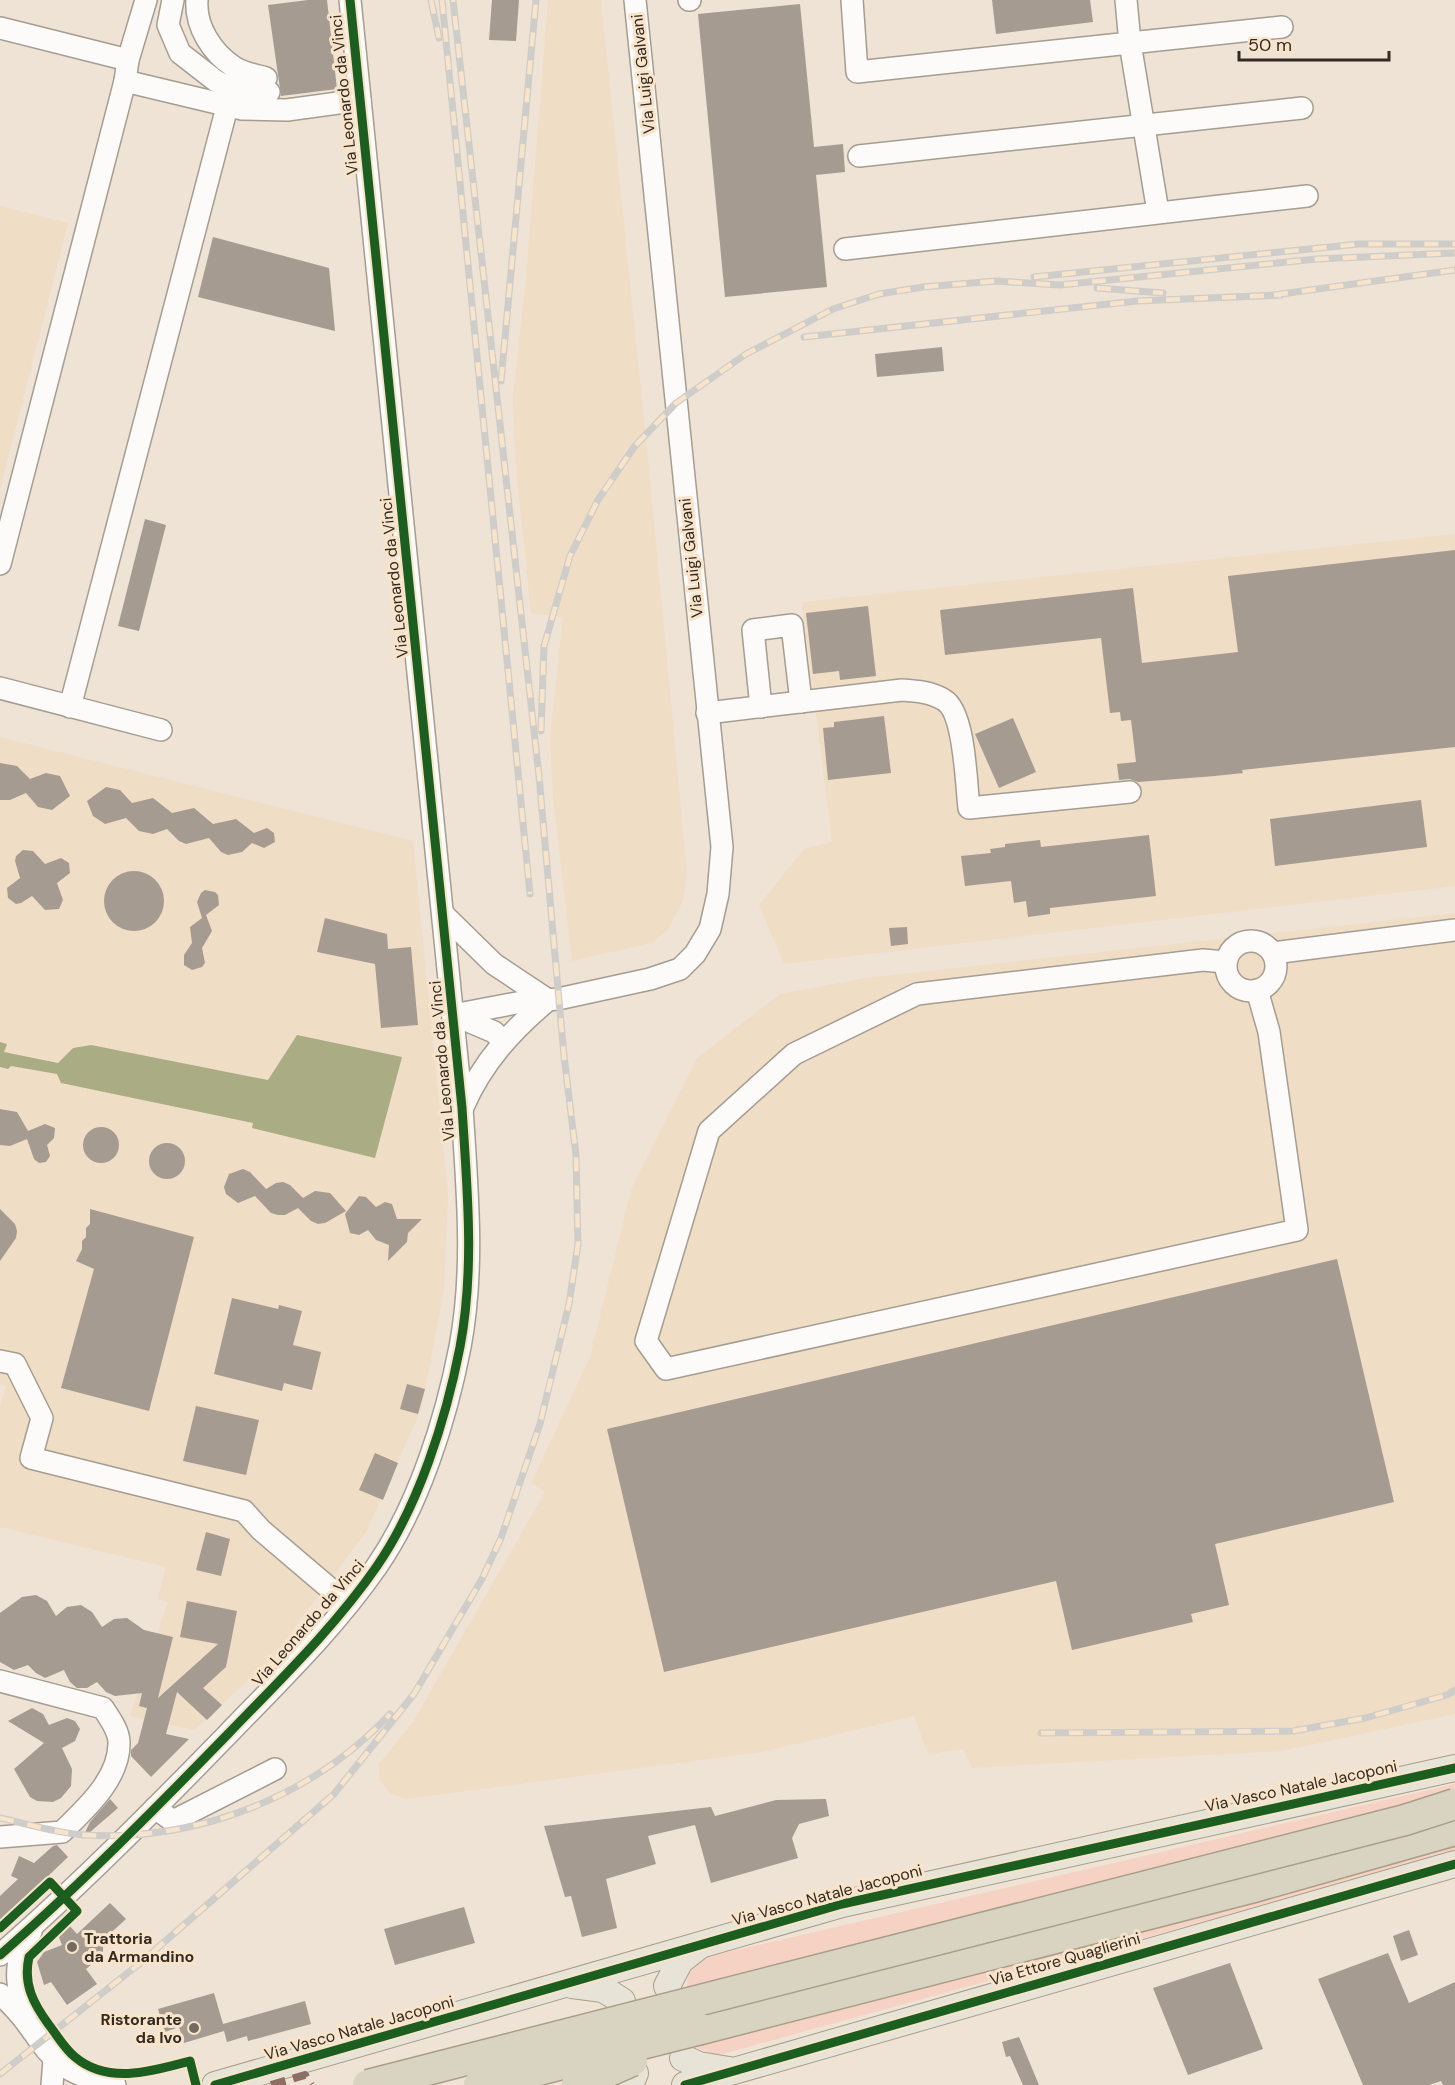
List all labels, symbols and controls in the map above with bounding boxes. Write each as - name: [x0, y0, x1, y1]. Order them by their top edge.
- street label: Via Luigi Galvani: [626, 13, 660, 135]
- street label: Via Leonardo da Vinci: [325, 14, 363, 176]
- scale bar: [1239, 24, 1389, 62]
- text: 50 m: [1248, 33, 1292, 57]
- street label: Via Leonardo da Vinci: [375, 497, 413, 659]
- street label: Via Luigi Galvani: [674, 497, 708, 619]
- street label: Via Leonardo da Vinci: [425, 980, 459, 1142]
- street label: Via Leonardo da Vinci: [247, 1555, 369, 1691]
- street label: Via Vasco Natale Jacoponi: [1203, 1755, 1399, 1817]
- street label: Via Vasco Natale Jacoponi: [729, 1859, 925, 1931]
- street label: Via Ettore Quaglierini: [987, 1927, 1143, 1991]
- place label: Trattoria da Armandino: [84, 1928, 194, 1967]
- marker: Trattoria da Armandino: [65, 1940, 79, 1954]
- street label: Via Vasco Natale Jacoponi: [262, 1991, 456, 2065]
- place label: Ristorante da Ivo: [101, 2009, 182, 2048]
- marker: Ristorante da Ivo: [187, 2021, 201, 2035]

